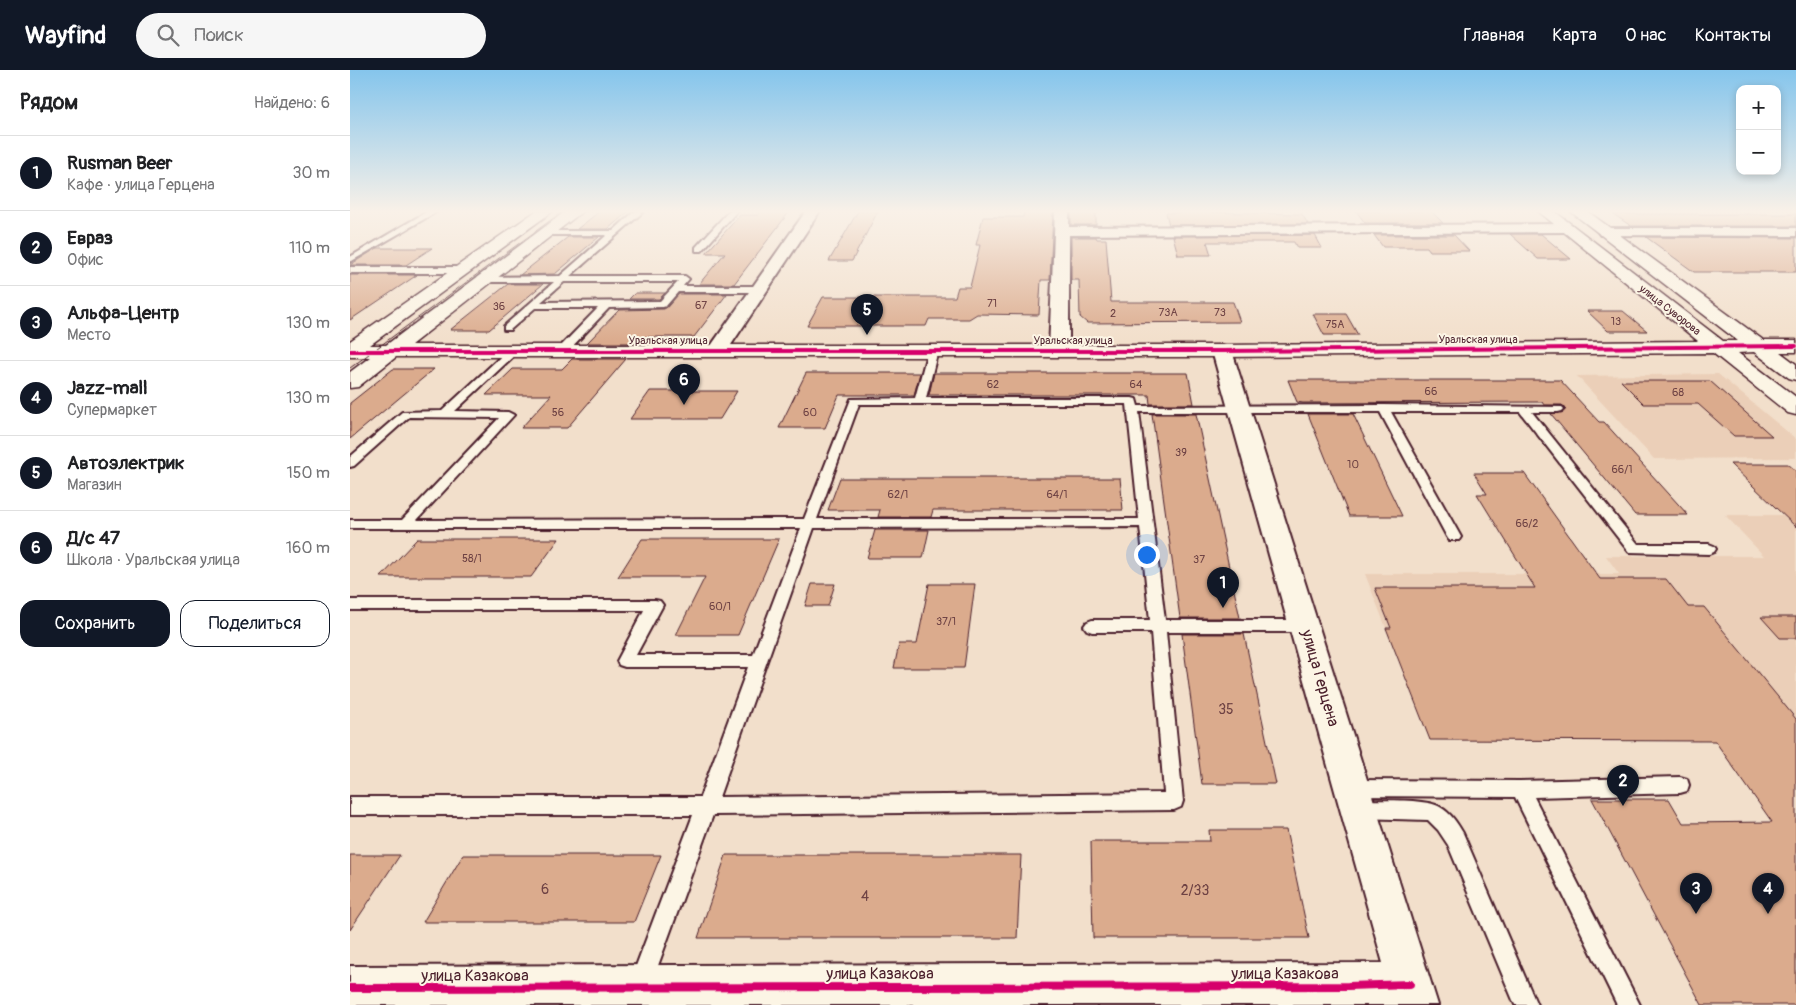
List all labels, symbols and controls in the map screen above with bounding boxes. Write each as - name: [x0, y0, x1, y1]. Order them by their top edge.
- search box: [136, 13, 486, 58]
- text: Wayfind: [25, 21, 106, 50]
- icon: search: [154, 21, 182, 49]
- text: Поиск: [194, 23, 244, 47]
- text: Главная: [1463, 24, 1524, 47]
- text: Карта: [1552, 24, 1597, 47]
- text: О нас: [1625, 24, 1667, 47]
- text: Контакты: [1695, 24, 1771, 47]
- map controls: [1736, 85, 1781, 175]
- button: +: [1736, 85, 1781, 130]
- text: Рядом: [20, 89, 78, 116]
- text: Найдено: 6: [254, 93, 330, 113]
- button: −: [1736, 130, 1781, 175]
- text: Rusman Beer: [67, 151, 172, 175]
- text: 1: [33, 163, 39, 183]
- text: 30 m: [292, 163, 330, 183]
- text: Кафе · улица Герцена: [67, 175, 215, 195]
- text: Евраз: [67, 226, 113, 250]
- text: 2: [32, 238, 40, 258]
- text: 110 m: [289, 238, 330, 258]
- text: Офис: [67, 250, 104, 270]
- street label: улица Суворова: [1636, 281, 1703, 338]
- pin: 5: [851, 294, 883, 335]
- house number: 71: [987, 297, 997, 310]
- house number: 67: [695, 299, 707, 312]
- house number: 36: [493, 300, 505, 313]
- text: Альфа-Центр: [67, 301, 179, 325]
- house number: 73А: [1158, 306, 1178, 319]
- house number: 73: [1214, 306, 1226, 319]
- house number: 2: [1110, 307, 1116, 320]
- text: 3: [32, 313, 40, 333]
- text: 130 m: [286, 313, 330, 333]
- house number: 13: [1611, 315, 1621, 328]
- house number: 75А: [1326, 318, 1344, 331]
- text: Место: [67, 325, 111, 345]
- street label: Уральская улица: [1438, 333, 1518, 346]
- street label: Уральская улица: [628, 334, 708, 347]
- street label: Уральская улица: [1033, 334, 1113, 347]
- pin: 6: [668, 364, 700, 405]
- text: Jazz-mall: [67, 376, 148, 400]
- house number: 62: [987, 378, 999, 391]
- house number: 64: [1130, 378, 1143, 391]
- house number: 66: [1425, 385, 1437, 398]
- house number: 68: [1672, 386, 1684, 399]
- text: 4: [31, 388, 41, 408]
- text: 130 m: [286, 388, 330, 408]
- text: Супермаркет: [67, 400, 157, 420]
- house number: 56: [552, 406, 564, 419]
- house number: 60: [803, 406, 817, 419]
- house number: 39: [1175, 446, 1187, 459]
- text: Автоэлектрик: [67, 451, 185, 475]
- house number: 10: [1347, 458, 1359, 471]
- text: 5: [32, 463, 40, 483]
- text: 150 m: [286, 463, 330, 483]
- house number: 66/1: [1611, 463, 1633, 476]
- text: Магазин: [67, 475, 122, 495]
- house number: 62/1: [888, 488, 908, 501]
- house number: 64/1: [1046, 488, 1068, 501]
- house number: 66/2: [1516, 517, 1538, 530]
- text: Д/с 47: [67, 526, 120, 550]
- text: 6: [31, 538, 41, 558]
- text: 160 m: [286, 538, 330, 558]
- your location: [1134, 542, 1160, 568]
- text: Школа · Уральская улица: [67, 550, 240, 570]
- house number: 58/1: [462, 552, 482, 565]
- house number: 37: [1193, 553, 1205, 566]
- pin: 1: [1207, 567, 1239, 608]
- button: Сохранить: [20, 600, 170, 647]
- button: Поделиться: [180, 600, 330, 647]
- house number: 60/1: [709, 600, 731, 613]
- house number: 37/1: [936, 615, 956, 628]
- street label: улица Герцена: [1296, 626, 1343, 729]
- house number: 35: [1218, 701, 1234, 718]
- pin: 2: [1607, 765, 1639, 806]
- pin: 3: [1680, 873, 1712, 914]
- pin: 4: [1752, 873, 1784, 914]
- house number: 6: [541, 881, 549, 898]
- house number: 2/33: [1181, 882, 1209, 899]
- house number: 4: [861, 888, 869, 905]
- street label: улица Казакова: [825, 964, 934, 984]
- street label: улица Казакова: [1230, 964, 1339, 984]
- street label: улица Казакова: [420, 966, 529, 986]

